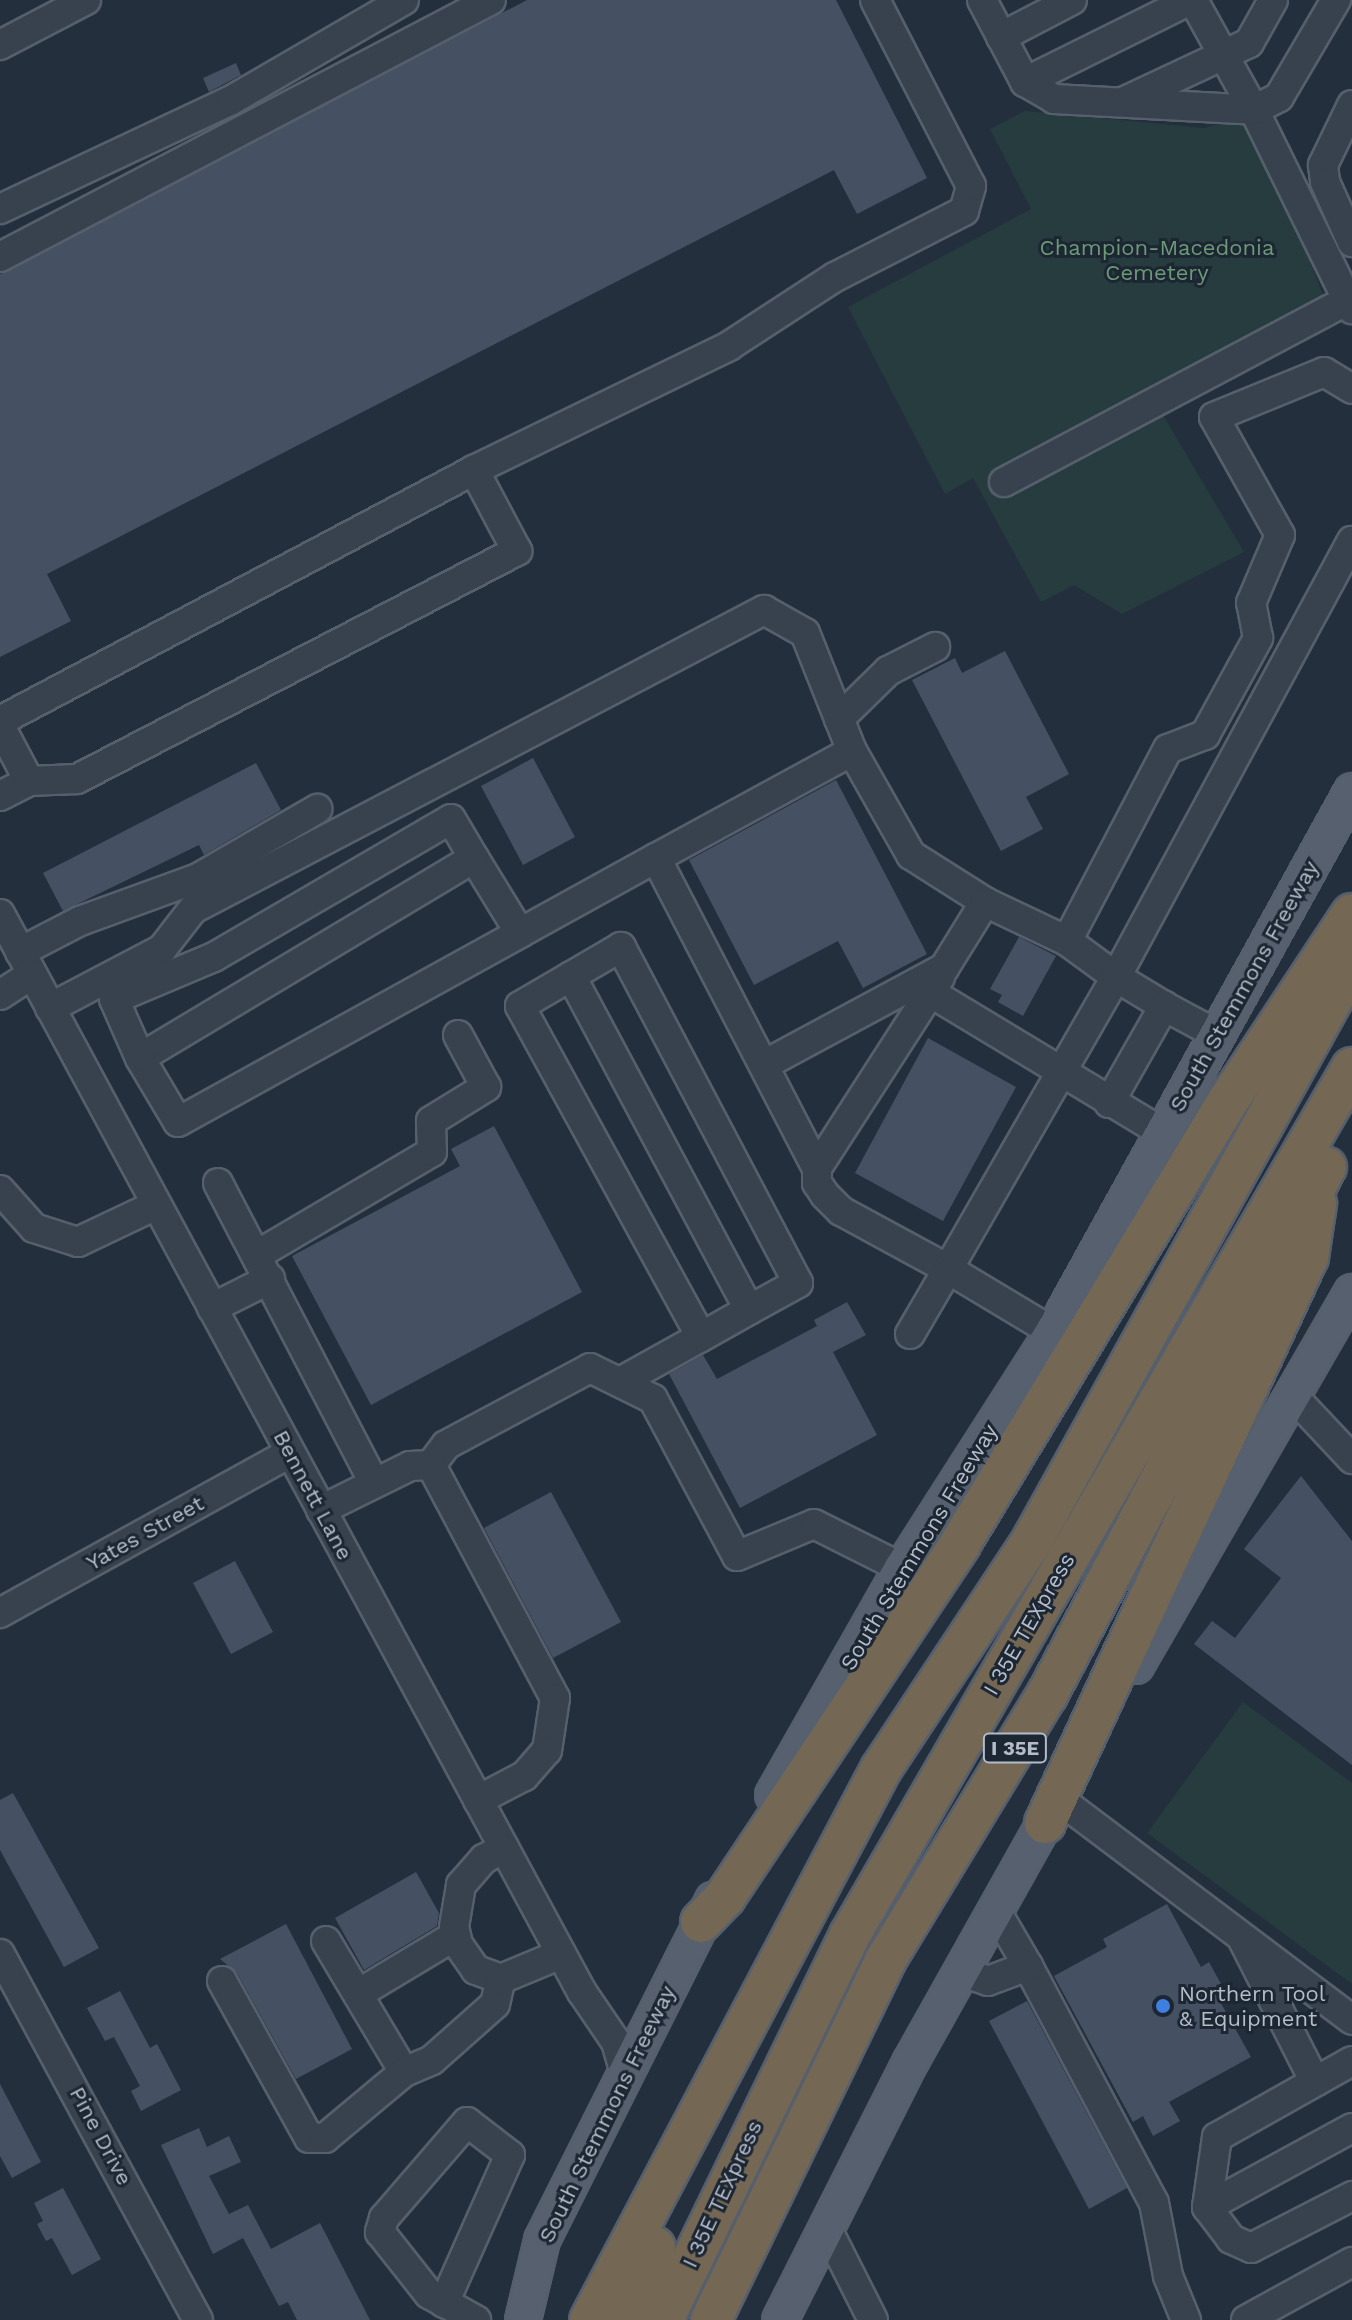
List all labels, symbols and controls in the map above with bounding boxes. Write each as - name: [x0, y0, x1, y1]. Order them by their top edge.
- park label: Champion-Macedonia Cemetery: [1040, 234, 1274, 286]
- street label: South Stemmons Freeway: [1164, 856, 1324, 1116]
- street label: South Stemmons Freeway: [835, 1419, 1003, 1675]
- street label: Bennett Lane: [268, 1426, 358, 1564]
- street label: Yates Street: [82, 1490, 208, 1576]
- street label: I 35E TEXpress: [978, 1548, 1080, 1700]
- road number: I 35E: [981, 1732, 1049, 1764]
- place label: Northern Tool & Equipment: [1179, 1980, 1326, 2032]
- street label: South Stemmons Freeway: [533, 1981, 681, 2247]
- marker: Northern Tool & Equipment: [1154, 1997, 1172, 2015]
- street label: Pine Drive: [64, 2082, 138, 2190]
- street label: I 35E TEXpress: [676, 2116, 768, 2272]

